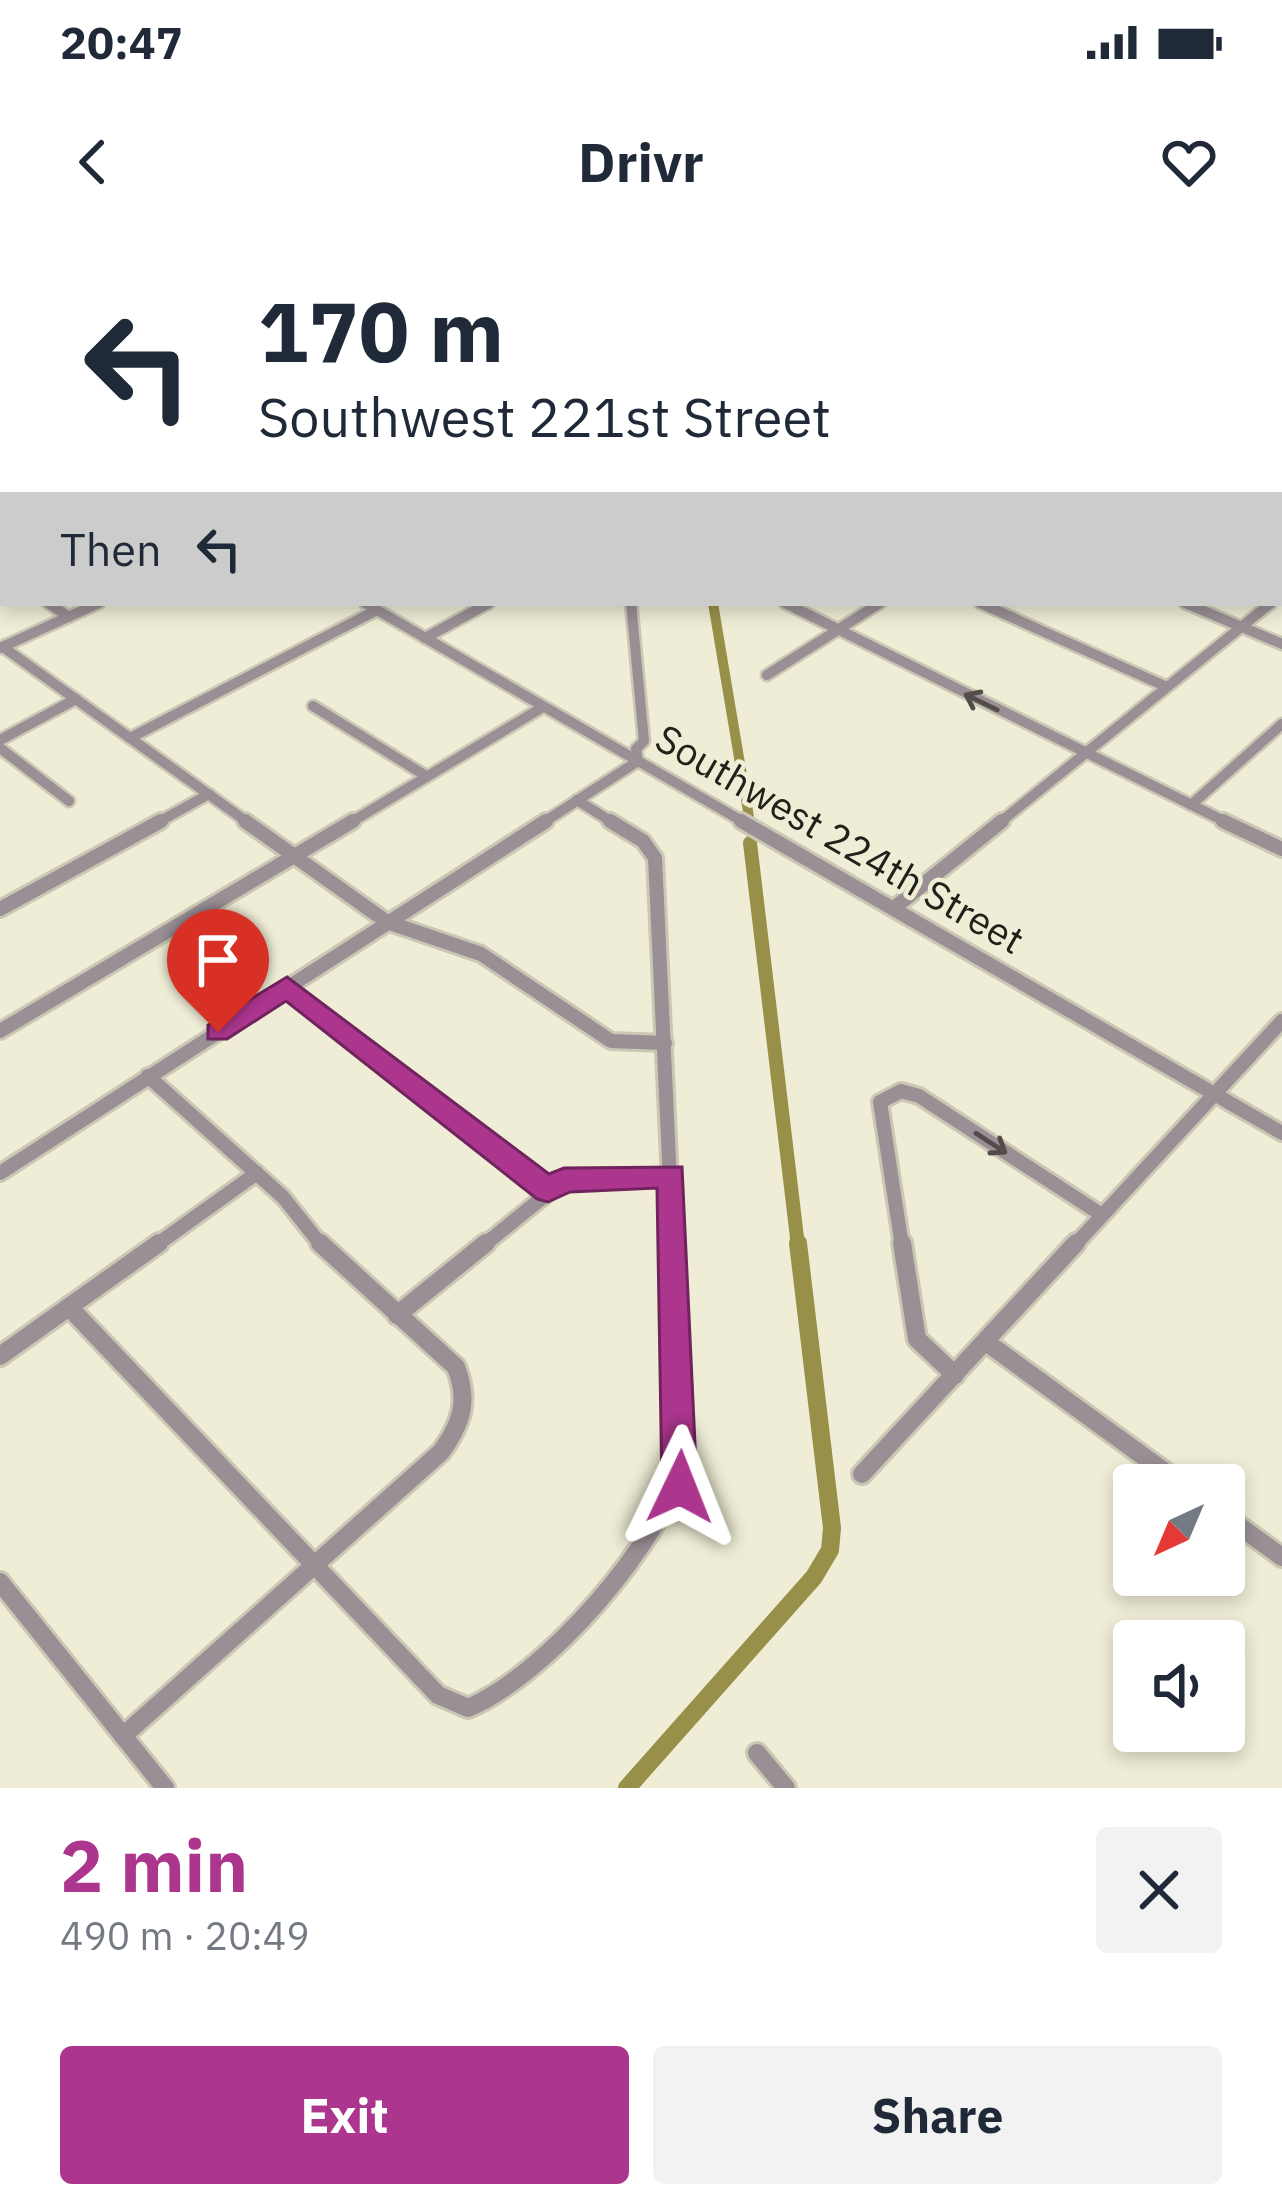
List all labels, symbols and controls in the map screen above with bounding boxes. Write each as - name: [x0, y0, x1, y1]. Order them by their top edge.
- text: 20:47: [60, 13, 183, 71]
- text: Drivr: [578, 127, 704, 197]
- icon: back: [60, 129, 126, 195]
- icon: heart: [1156, 129, 1222, 195]
- text: 170 m: [258, 276, 504, 385]
- icon: left: [60, 288, 216, 444]
- text: Southwest 221st Street: [258, 382, 831, 452]
- icon: left: [186, 516, 252, 582]
- text: Then: [60, 520, 162, 578]
- one-way arrow: [964, 689, 999, 712]
- street label: Southwest 224th Street: [647, 712, 1034, 965]
- pin: [167, 909, 269, 1032]
- icon: arrive: [185, 927, 251, 993]
- one-way arrow: [973, 1130, 1007, 1155]
- position arrow: [617, 1424, 743, 1550]
- north arrow: [1113, 1464, 1245, 1596]
- map controls: [1113, 1464, 1245, 1752]
- button: sound: [1113, 1620, 1245, 1752]
- text: 2 min: [60, 1818, 248, 1912]
- button: close: [1096, 1827, 1222, 1953]
- text: 490 m · 20:49: [60, 1910, 310, 1961]
- button: Exit: [60, 2046, 629, 2184]
- button: Share: [653, 2046, 1222, 2184]

